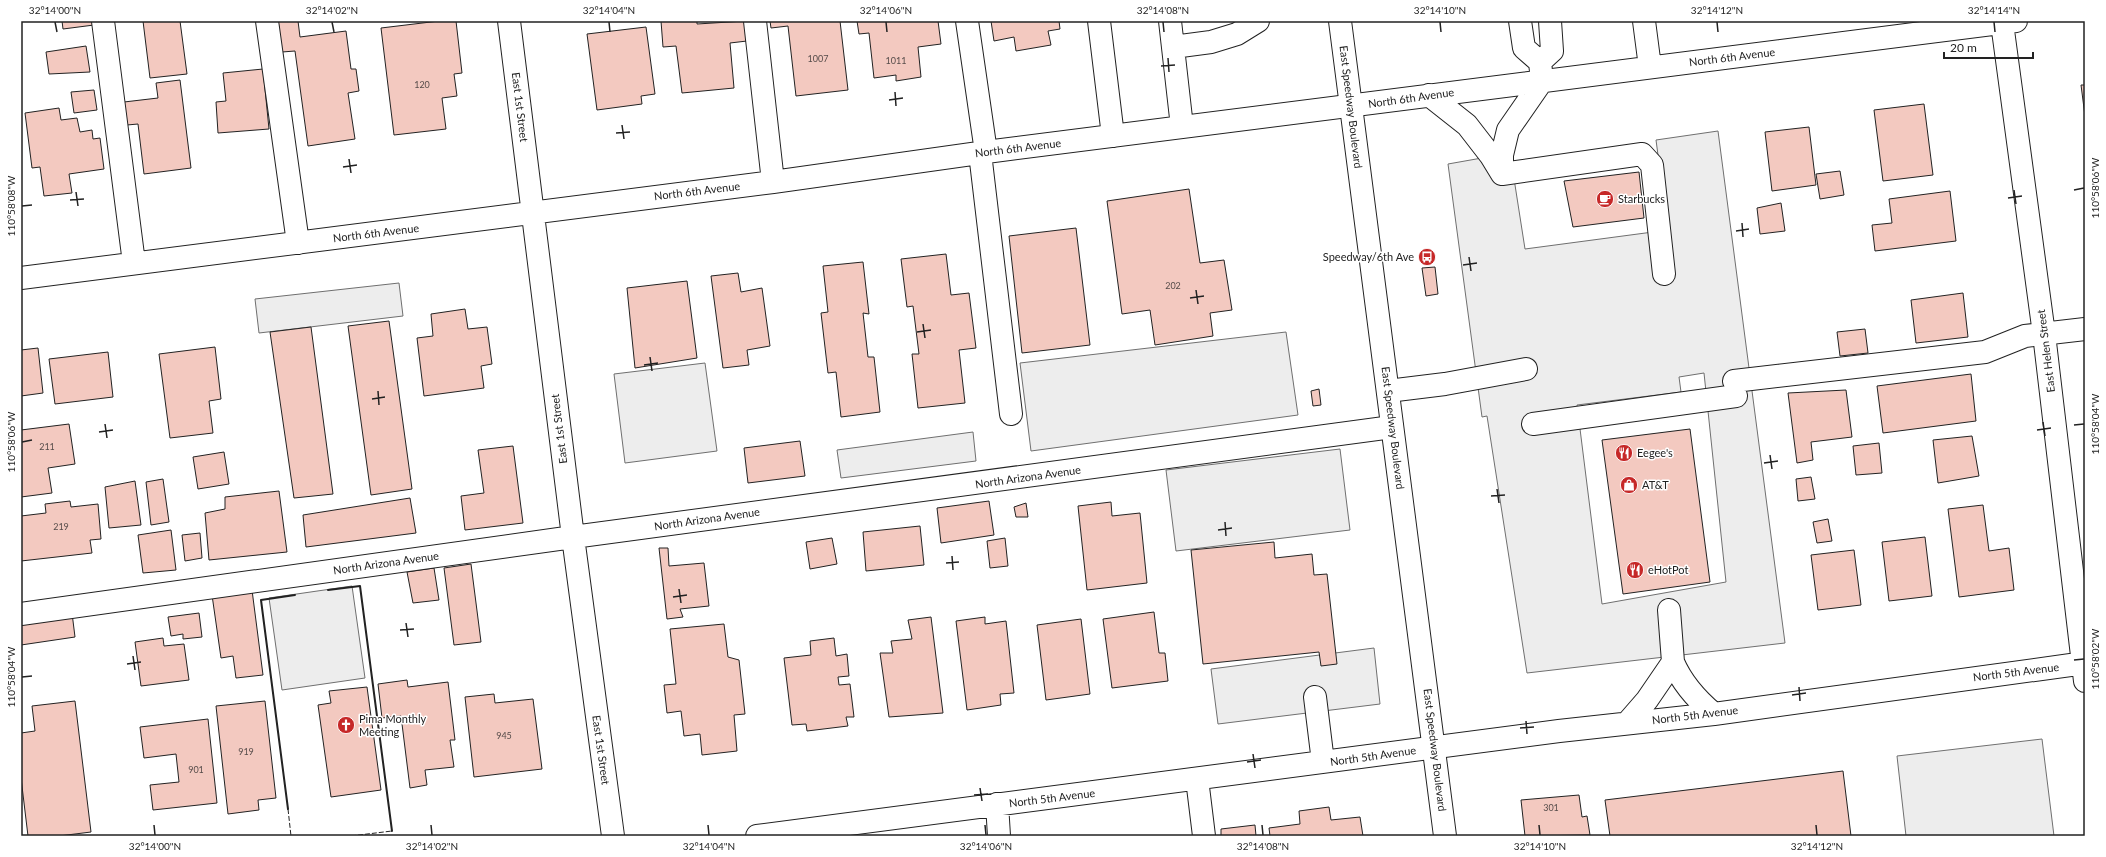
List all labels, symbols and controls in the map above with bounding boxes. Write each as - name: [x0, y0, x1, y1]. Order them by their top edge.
- text: 32°14'00"N: [29, 4, 81, 16]
- text: 32°14'02"N: [306, 4, 358, 16]
- text: 32°14'04"N: [583, 4, 635, 16]
- text: 32°14'06"N: [860, 4, 912, 16]
- text: 32°14'08"N: [1137, 4, 1189, 16]
- text: 32°14'10"N: [1414, 4, 1466, 16]
- text: 32°14'12"N: [1691, 4, 1743, 16]
- text: 32°14'14"N: [1968, 4, 2020, 16]
- scale bar: [1944, 34, 2033, 60]
- text: 20 m: [1950, 40, 1977, 55]
- street label: East Speedway Boulevard: [1337, 45, 1365, 169]
- street label: North 6th Avenue: [1688, 45, 1776, 68]
- house number: 1007: [808, 53, 828, 64]
- house number: 1011: [886, 55, 906, 66]
- street label: East 1st Street: [510, 71, 531, 143]
- house number: 120: [414, 79, 430, 90]
- street label: North 6th Avenue: [1367, 85, 1455, 110]
- street label: North 6th Avenue: [974, 136, 1062, 159]
- text: 110°58'06"W: [2089, 157, 2101, 218]
- text: 110°58'08"W: [5, 175, 17, 236]
- street label: North 6th Avenue: [653, 179, 741, 202]
- cafe icon: Starbucks: [1595, 189, 1615, 209]
- place label: Starbucks: [1618, 192, 1665, 205]
- street label: North 6th Avenue: [332, 221, 420, 244]
- bus stop icon: Speedway/6th Ave: [1417, 247, 1437, 267]
- place label: Speedway/6th Ave: [1323, 250, 1414, 263]
- house number: 202: [1165, 280, 1181, 291]
- street label: East Helen Street: [2034, 309, 2057, 393]
- street label: East Speedway Boulevard: [1379, 366, 1407, 490]
- street label: East 1st Street: [548, 393, 569, 465]
- text: 110°58'04"W: [2089, 393, 2101, 454]
- text: 110°58'06"W: [5, 411, 17, 472]
- house number: 211: [39, 441, 55, 452]
- restaurant icon: Eegee's: [1614, 443, 1634, 463]
- place label: Eegee's: [1637, 446, 1673, 459]
- street label: North Arizona Avenue: [974, 463, 1082, 490]
- shop icon: AT&T: [1619, 475, 1639, 495]
- place label: AT&T: [1642, 478, 1669, 491]
- street label: North Arizona Avenue: [653, 505, 761, 532]
- house number: 219: [53, 521, 69, 532]
- street label: North Arizona Avenue: [332, 549, 440, 576]
- restaurant icon: eHotPot: [1625, 560, 1645, 580]
- place label: eHotPot: [1648, 563, 1688, 576]
- text: 110°58'02"W: [2089, 628, 2101, 689]
- text: 110°58'04"W: [5, 646, 17, 707]
- street label: North 5th Avenue: [1972, 660, 2060, 683]
- street label: East Speedway Boulevard: [1421, 688, 1449, 812]
- street label: North 5th Avenue: [1651, 703, 1739, 726]
- place label: Pima Monthly Meeting: [359, 712, 427, 738]
- street label: East 1st Street: [590, 714, 613, 786]
- church icon: Pima Monthly Meeting: [336, 715, 356, 735]
- house number: 945: [496, 730, 512, 741]
- street label: North 5th Avenue: [1329, 743, 1417, 768]
- house number: 919: [238, 746, 254, 757]
- house number: 901: [188, 764, 204, 775]
- street label: North 5th Avenue: [1008, 786, 1096, 809]
- house number: 301: [1543, 802, 1559, 813]
- text: 32°14'00"N: [129, 840, 181, 852]
- text: 32°14'02"N: [406, 840, 458, 852]
- text: 32°14'04"N: [683, 840, 735, 852]
- text: 32°14'06"N: [960, 840, 1012, 852]
- text: 32°14'08"N: [1237, 840, 1289, 852]
- text: 32°14'10"N: [1514, 840, 1566, 852]
- text: 32°14'12"N: [1791, 840, 1843, 852]

